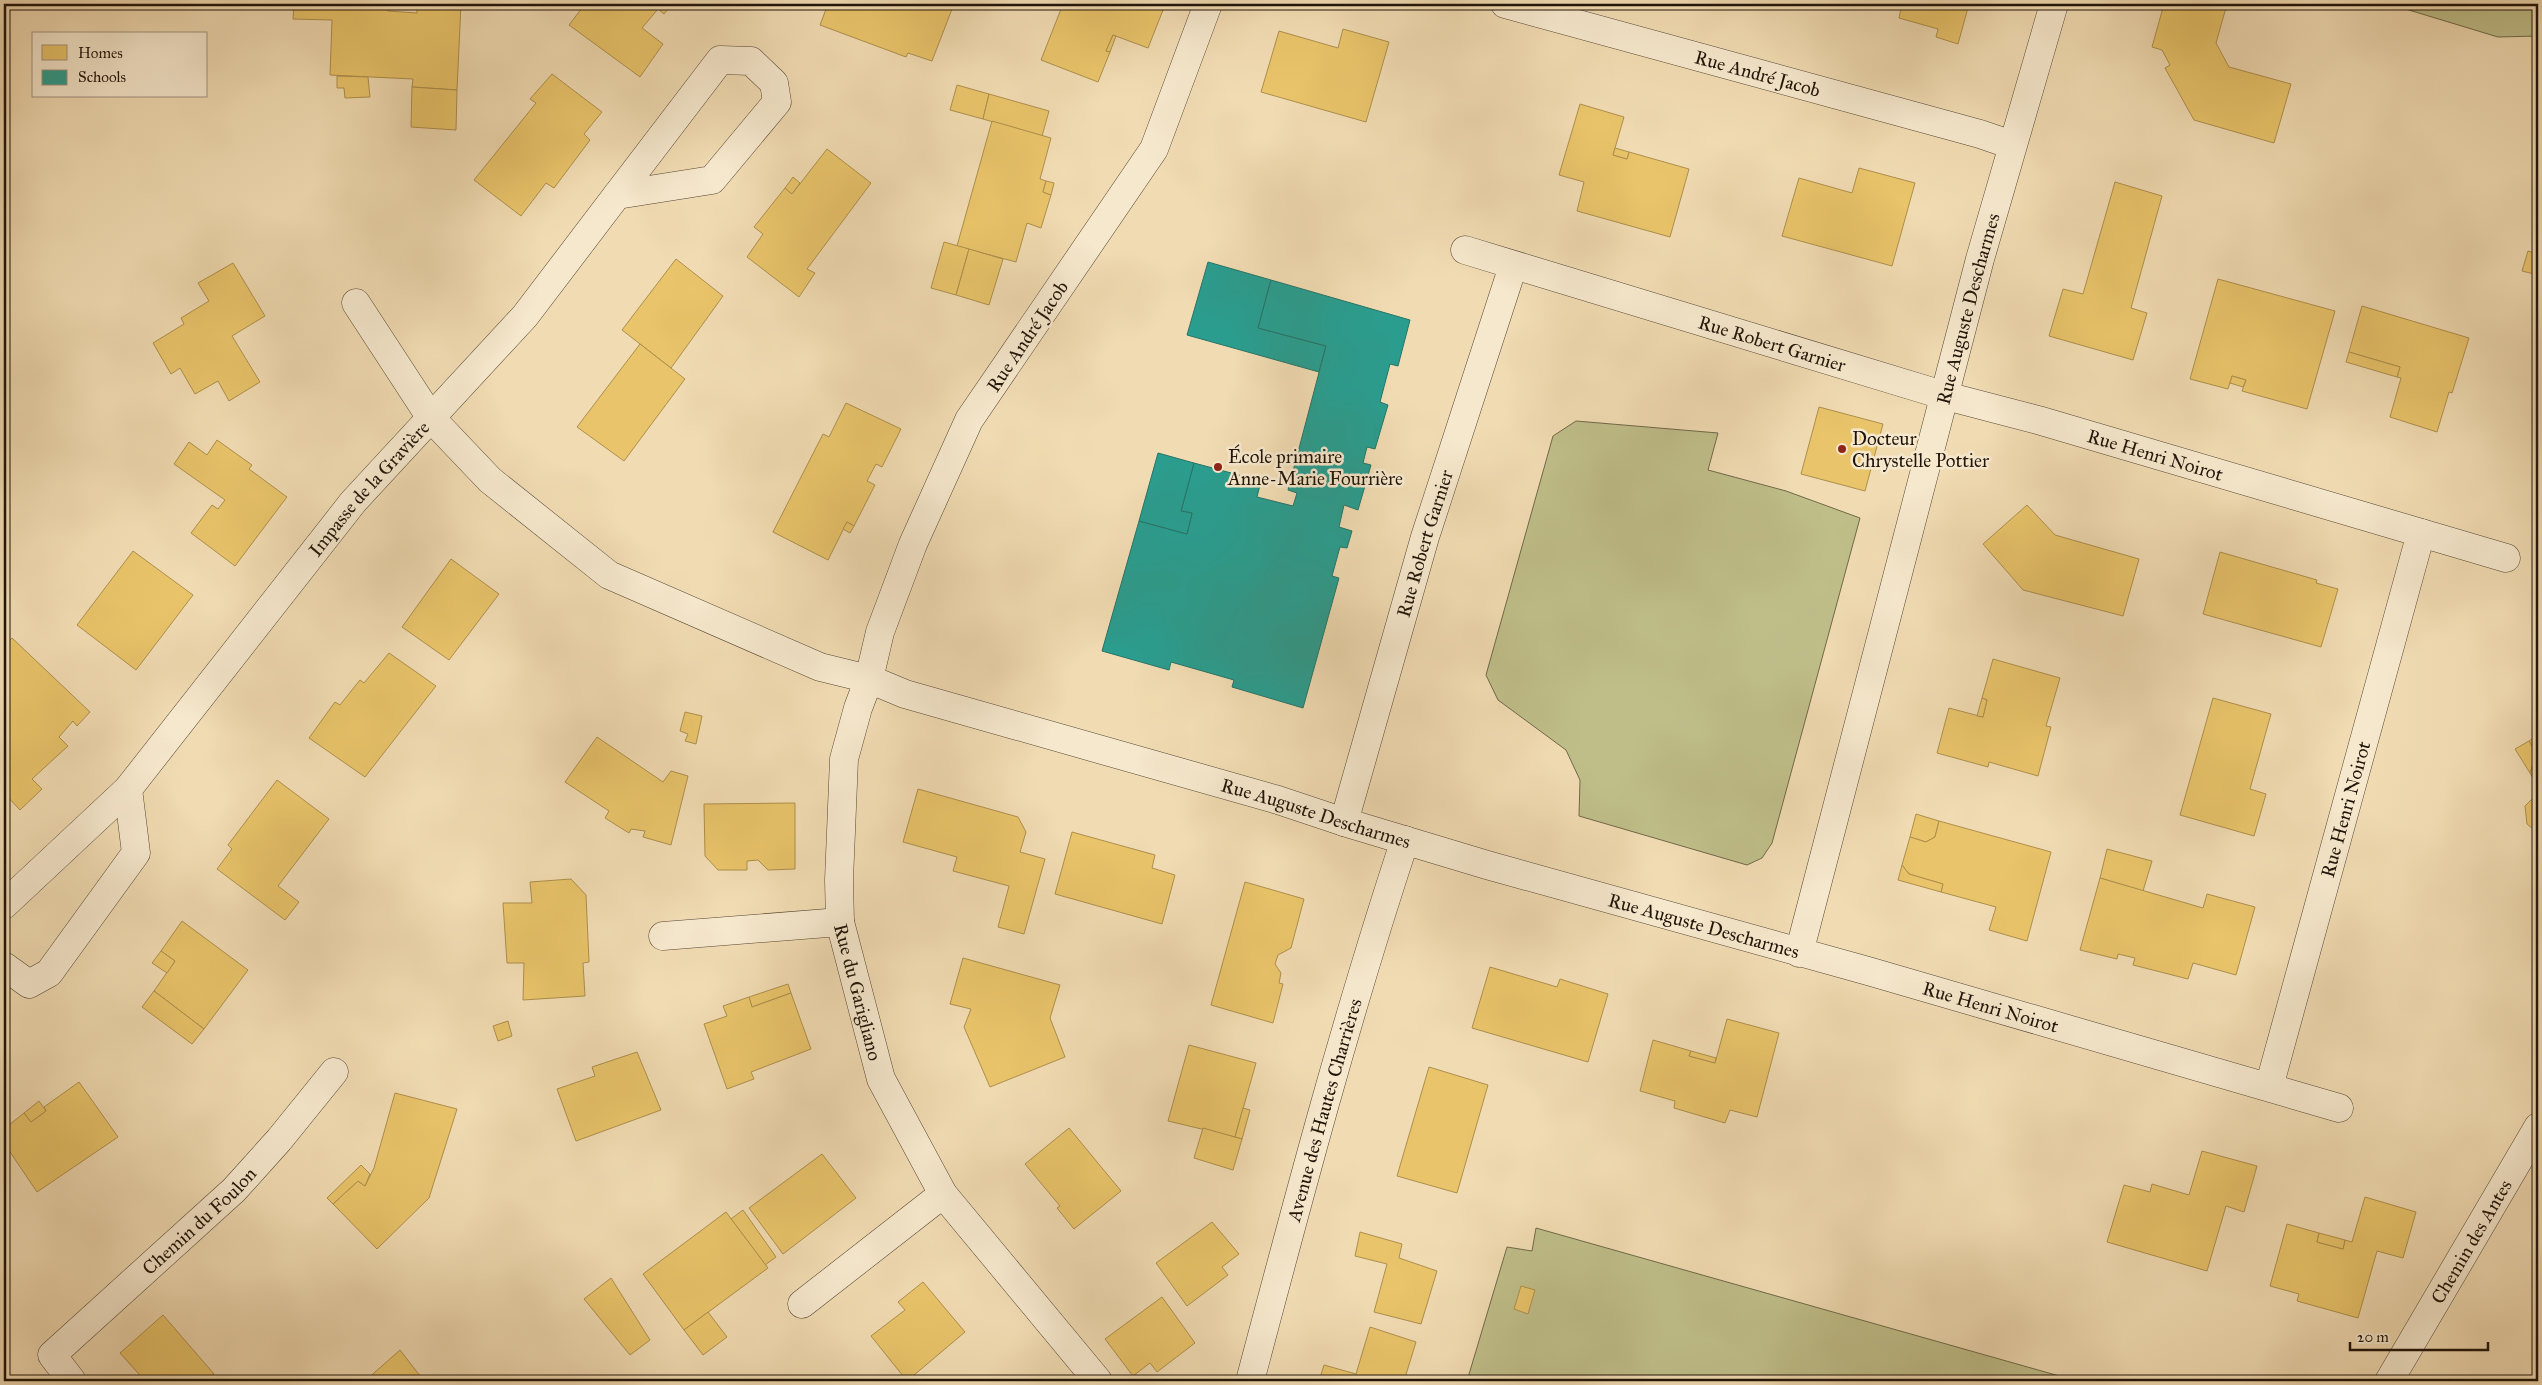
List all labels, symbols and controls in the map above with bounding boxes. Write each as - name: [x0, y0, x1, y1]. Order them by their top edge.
- legend: [32, 32, 208, 98]
- text: Homes: [78, 44, 123, 62]
- street label: Rue André Jacob: [1692, 45, 1823, 102]
- text: Schools: [78, 68, 126, 86]
- street label: Rue Auguste Descharmes: [1932, 210, 2005, 407]
- street label: Rue André Jacob: [982, 276, 1074, 397]
- street label: Rue Robert Garnier: [1696, 311, 1849, 377]
- street label: Impasse de la Gravière: [304, 416, 434, 561]
- street label: Rue Henri Noirot: [2084, 424, 2226, 486]
- place label: Docteur Chrystelle Pottier: [1852, 427, 1990, 472]
- marker: Docteur Chrystelle Pottier: [1836, 443, 1848, 455]
- place label: École primaire Anne-Marie Fourrière: [1227, 444, 1403, 490]
- marker: École primaire Anne-Marie Fourrière: [1212, 461, 1224, 473]
- street label: Rue Robert Garnier: [1392, 466, 1458, 620]
- street label: Rue Henri Noirot: [2316, 738, 2375, 880]
- street label: Rue Auguste Descharmes: [1218, 773, 1413, 853]
- street label: Rue Auguste Descharmes: [1606, 888, 1802, 963]
- street label: Rue du Garigliano: [829, 921, 887, 1063]
- street label: Rue Henri Noirot: [1920, 976, 2061, 1038]
- street label: Avenue des Hautes Charrières: [1282, 996, 1367, 1225]
- street label: Chemin du Foulon: [137, 1162, 261, 1280]
- street label: Chemin des Antes: [2426, 1175, 2517, 1308]
- scale bar: [2350, 1320, 2487, 1352]
- text: 20 m: [2357, 1328, 2389, 1346]

